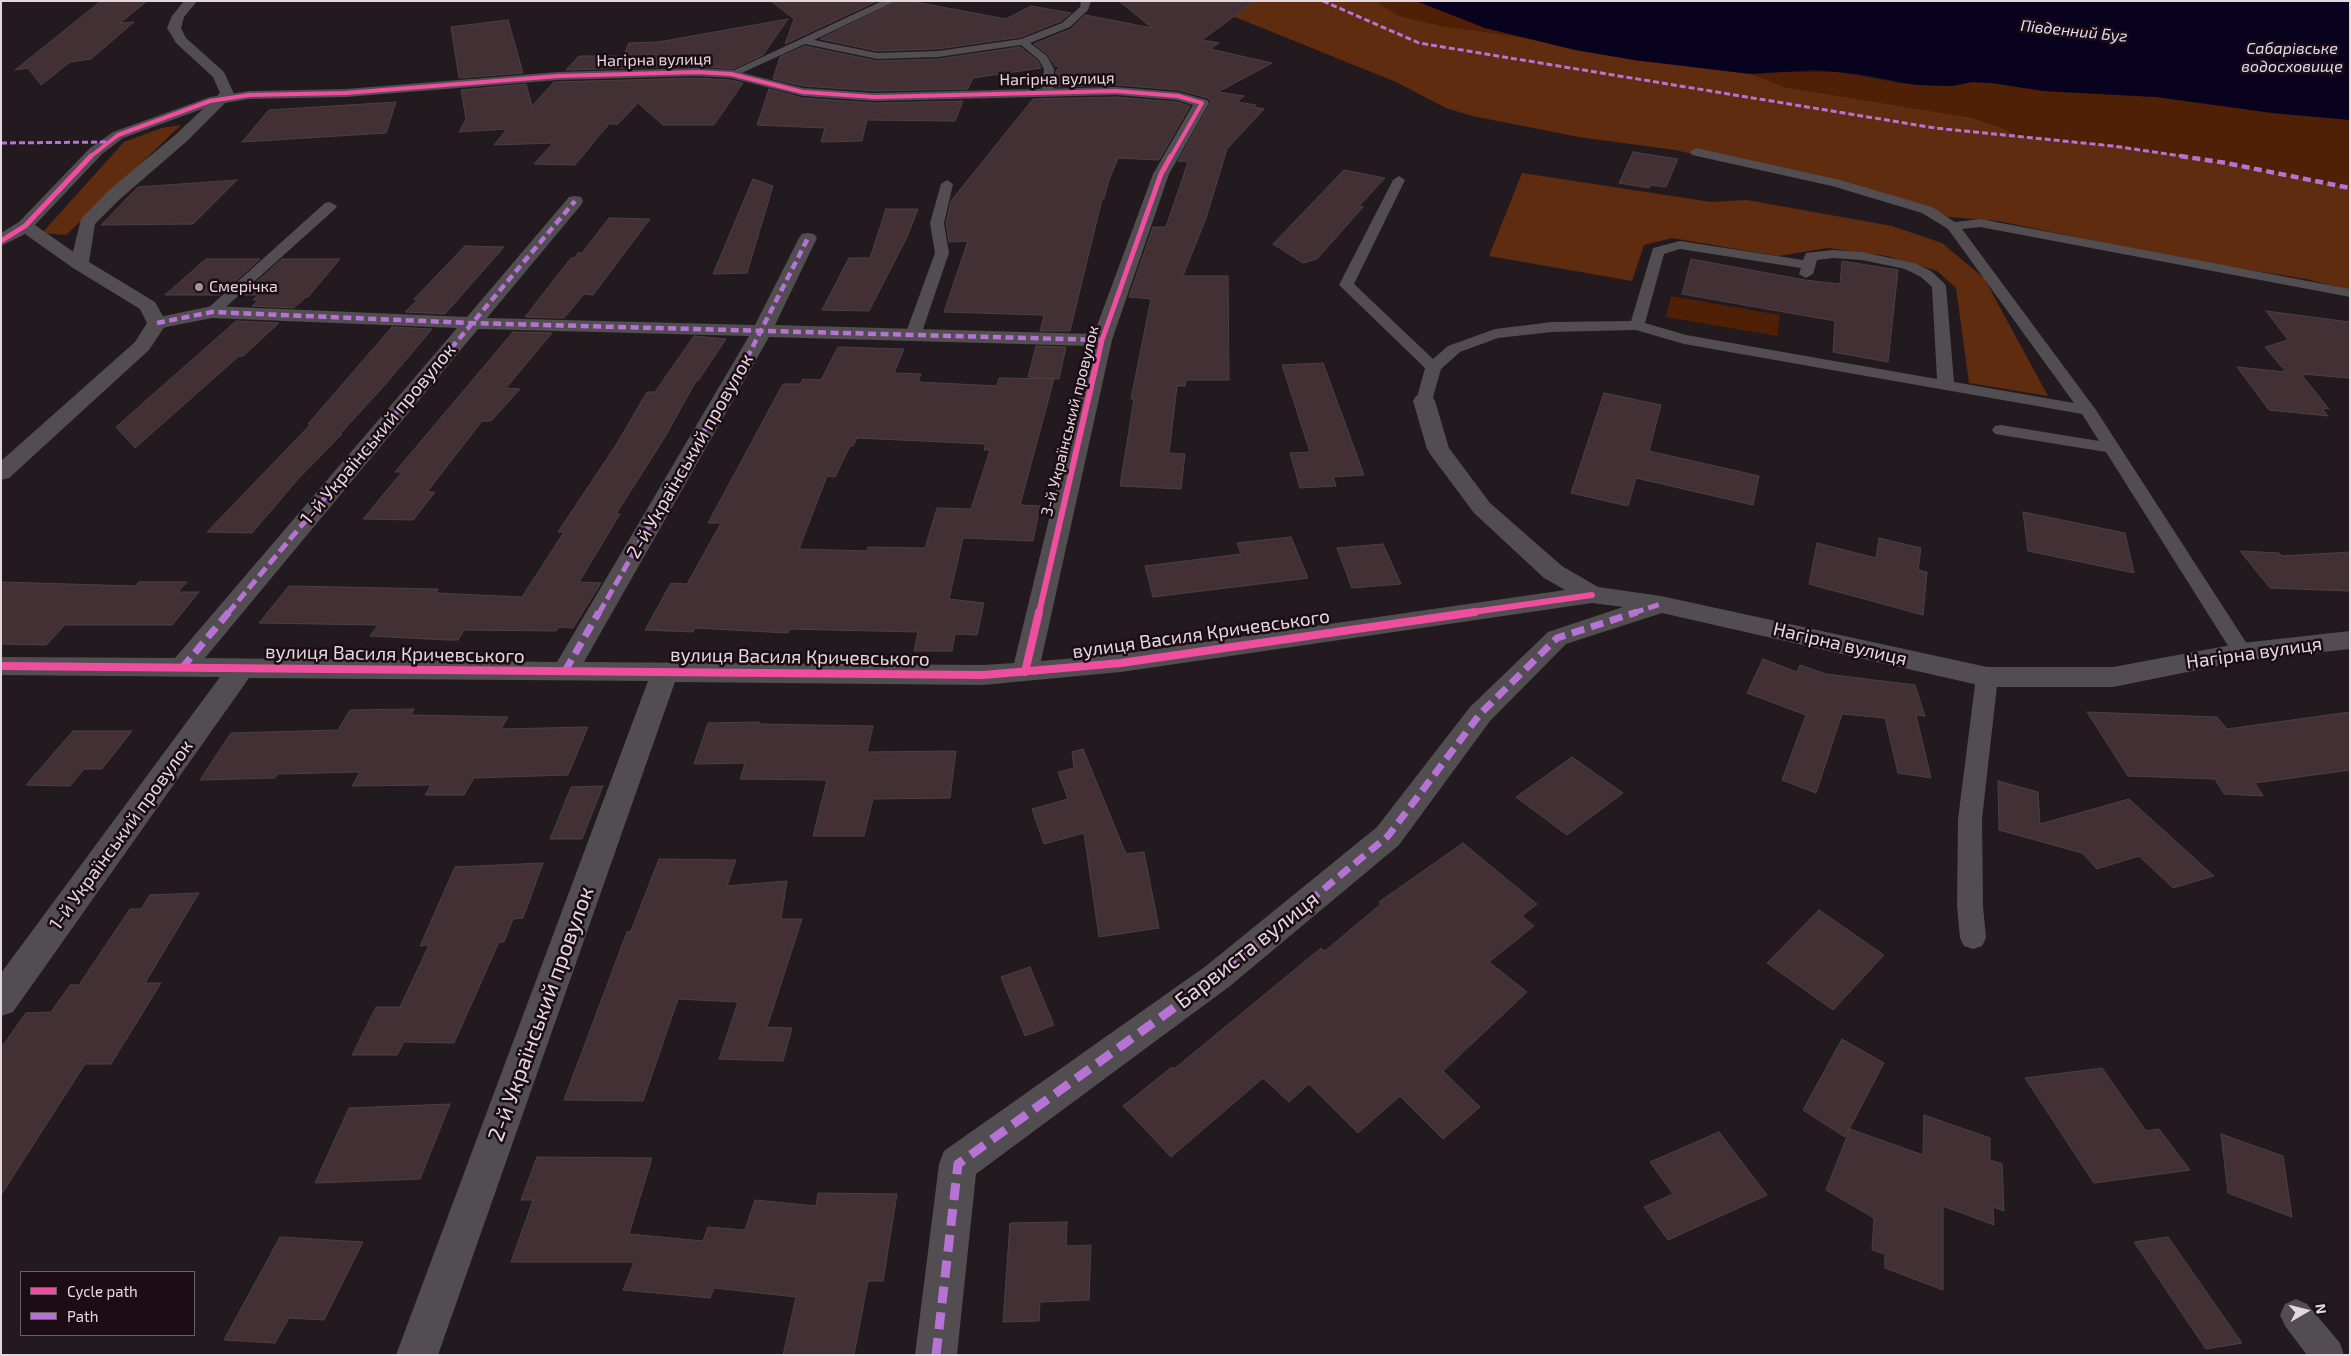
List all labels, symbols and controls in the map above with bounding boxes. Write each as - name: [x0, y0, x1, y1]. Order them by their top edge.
- water label: Південний Буг: [2019, 16, 2129, 46]
- water label: Сабарівське водосховище: [2241, 39, 2343, 77]
- street label: Нагірна вулиця: [596, 49, 712, 71]
- street label: Нагірна вулиця: [999, 68, 1115, 90]
- place label: Смерічка: [209, 277, 278, 297]
- marker: Смерічка: [193, 281, 205, 293]
- street label: 3-й Український провулок: [1037, 324, 1103, 518]
- street label: 1-й Український провулок: [296, 339, 460, 529]
- street label: 2-й Український провулок: [622, 350, 758, 562]
- street label: вулиця Василя Кричевського: [1071, 605, 1331, 663]
- street label: Нагірна вулиця: [1771, 617, 1909, 671]
- street label: Нагірна вулиця: [2185, 632, 2323, 674]
- street label: вулиця Василя Кричевського: [265, 640, 525, 668]
- street label: вулиця Василя Кричевського: [670, 643, 930, 671]
- street label: 1-й Український провулок: [44, 735, 198, 935]
- street label: 2-й Український провулок: [483, 883, 599, 1145]
- street label: Барвиста вулиця: [1170, 886, 1324, 1014]
- legend: [20, 1271, 195, 1336]
- text: Cycle path: [67, 1282, 138, 1300]
- north arrow: [2281, 1286, 2331, 1336]
- text: N: [2312, 1303, 2330, 1315]
- text: Path: [67, 1307, 98, 1325]

